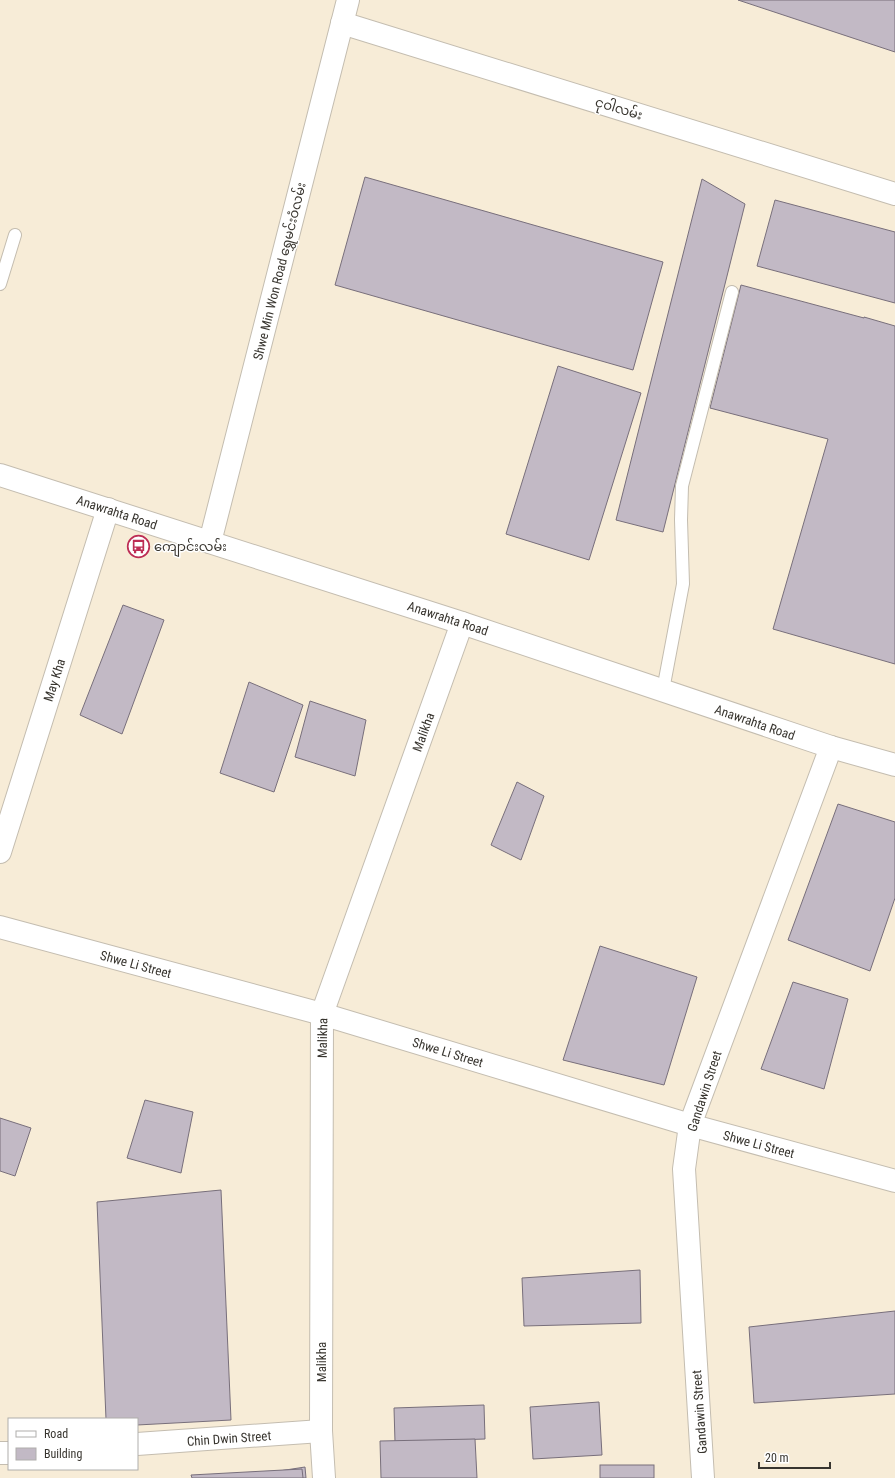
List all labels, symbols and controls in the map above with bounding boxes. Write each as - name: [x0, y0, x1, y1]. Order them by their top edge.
- street label: ငုဝါလမ်း: [593, 93, 645, 126]
- street label: Shwe Min Won Road ရွှေမင်းဝံလမ်း: [249, 180, 312, 362]
- street label: Anawrahta Road: [75, 492, 159, 533]
- bus stop icon: ကျောင်းလမ်း: [125, 533, 151, 559]
- place label: ကျောင်းလမ်း: [154, 538, 227, 557]
- street label: Anawrahta Road: [406, 598, 490, 639]
- street label: May Kha: [41, 657, 68, 703]
- street label: Anawrahta Road: [713, 702, 797, 743]
- street label: Malikha: [410, 711, 437, 754]
- street label: Shwe Li Street: [99, 948, 173, 981]
- street label: Malikha: [315, 1018, 330, 1058]
- street label: Shwe Li Street: [411, 1035, 485, 1070]
- street label: Gandawin Street: [684, 1049, 725, 1133]
- street label: Shwe Li Street: [722, 1128, 796, 1161]
- street label: Malikha: [314, 1342, 329, 1382]
- street label: Gandawin Street: [689, 1369, 710, 1454]
- legend: [8, 1418, 138, 1470]
- text: Road: [44, 1427, 68, 1441]
- street label: Chin Dwin Street: [186, 1428, 272, 1449]
- scale bar: [759, 1444, 830, 1470]
- text: Building: [44, 1447, 82, 1461]
- text: 20 m: [765, 1451, 789, 1465]

